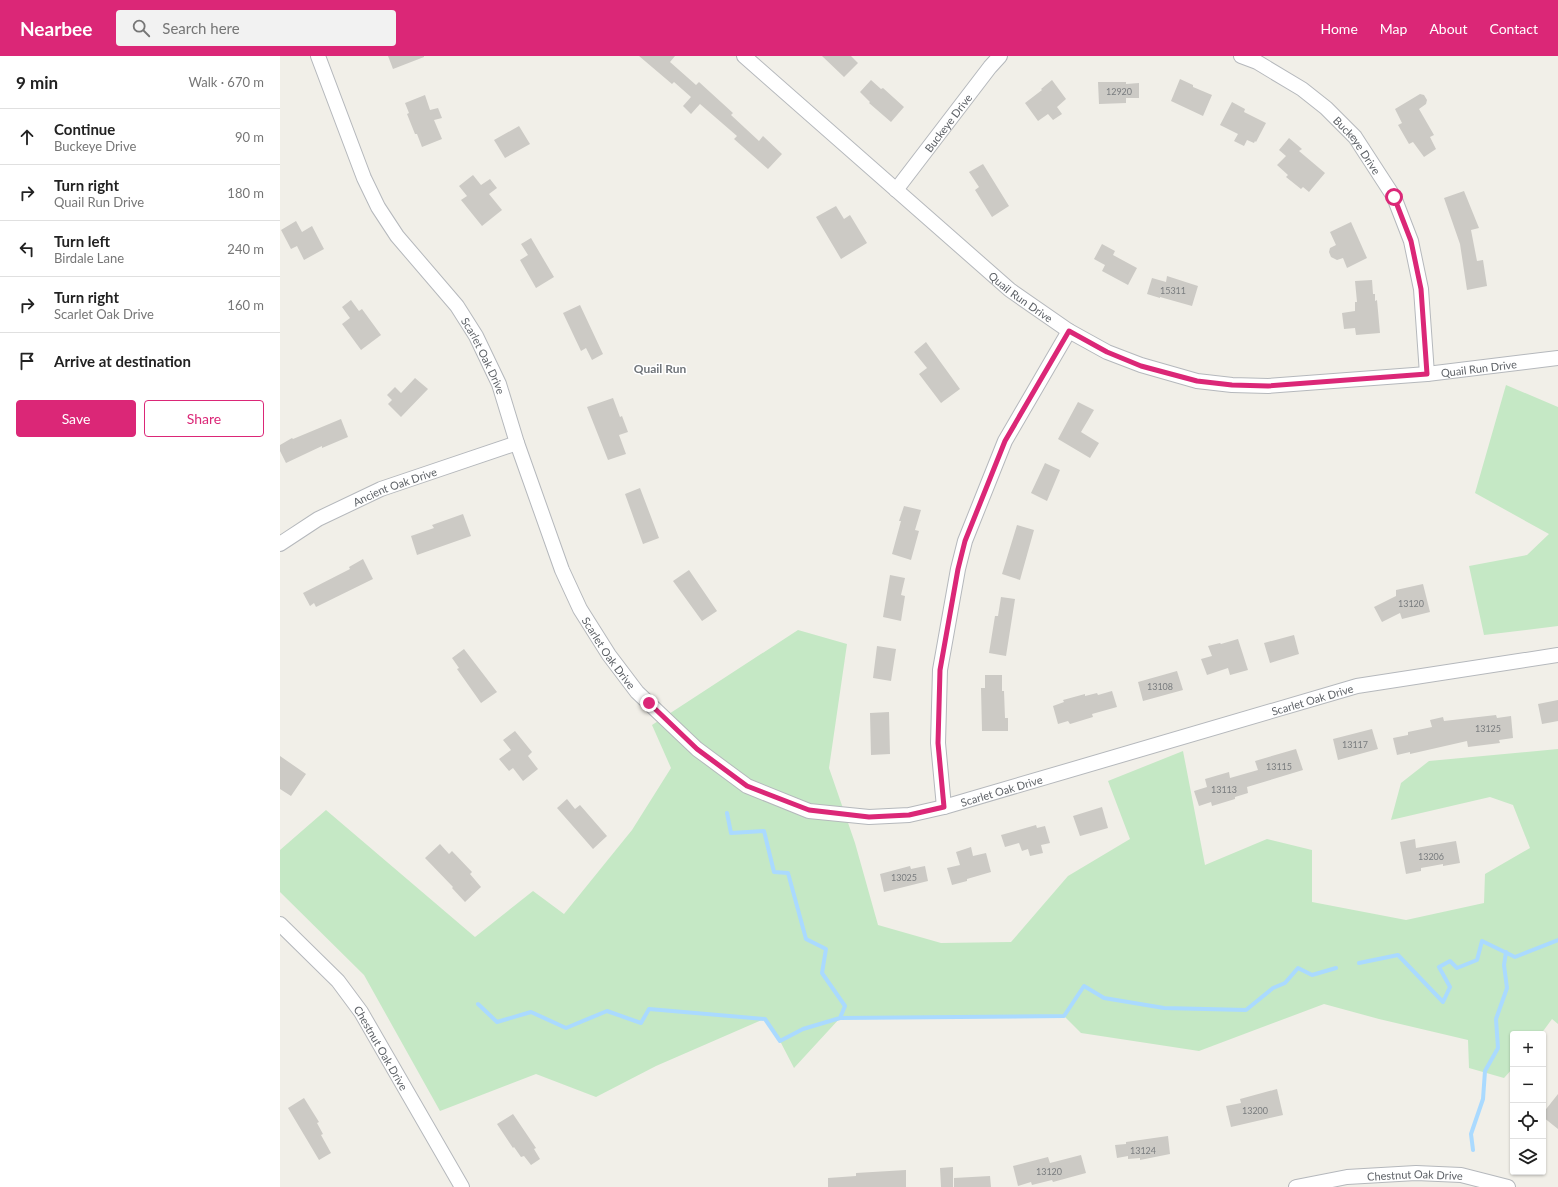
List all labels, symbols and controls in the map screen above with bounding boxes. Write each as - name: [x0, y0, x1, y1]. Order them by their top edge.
- search box: [116, 10, 396, 46]
- text: Nearbee: [20, 17, 92, 40]
- icon: search: [130, 17, 152, 39]
- text: Search here: [162, 19, 240, 37]
- text: Home: [1320, 20, 1358, 37]
- text: Map: [1380, 20, 1407, 37]
- text: About: [1429, 20, 1467, 37]
- text: Contact: [1489, 20, 1538, 37]
- text: 9 min: [16, 72, 58, 93]
- text: Walk · 670 m: [188, 74, 264, 90]
- house number: 12920: [1106, 86, 1132, 97]
- street label: Buckeye Drive: [921, 91, 974, 154]
- street label: Buckeye Drive: [1331, 113, 1384, 177]
- text: Continue: [54, 120, 115, 138]
- icon: ahead: [16, 126, 38, 148]
- text: 90 m: [235, 129, 264, 145]
- text: Buckeye Drive: [54, 138, 136, 154]
- text: Turn right: [54, 176, 119, 194]
- icon: right: [16, 182, 38, 204]
- text: 180 m: [227, 185, 264, 201]
- route start: [1385, 188, 1403, 206]
- text: Quail Run Drive: [54, 194, 144, 210]
- text: Turn left: [54, 232, 110, 250]
- icon: left: [16, 238, 38, 260]
- text: 240 m: [227, 241, 264, 257]
- text: Birdale Lane: [54, 250, 124, 266]
- street label: Quail Run Drive: [987, 268, 1056, 325]
- house number: 15311: [1160, 285, 1186, 296]
- text: Turn right: [54, 288, 119, 306]
- icon: right: [16, 294, 38, 316]
- text: 160 m: [227, 297, 264, 313]
- text: Scarlet Oak Drive: [54, 306, 154, 322]
- street label: Scarlet Oak Drive: [459, 315, 508, 396]
- icon: arrive: [16, 350, 38, 372]
- text: Arrive at destination: [54, 352, 191, 370]
- street label: Quail Run Drive: [1440, 357, 1518, 379]
- district label: Quail Run: [634, 361, 686, 376]
- button: Save: [16, 400, 136, 437]
- button: Share: [144, 400, 264, 437]
- street label: Ancient Oak Drive: [350, 464, 438, 508]
- house number: 13120: [1398, 598, 1424, 609]
- street label: Scarlet Oak Drive: [580, 614, 639, 691]
- house number: 13108: [1147, 681, 1173, 692]
- street label: Scarlet Oak Drive: [1270, 681, 1355, 717]
- route end: [640, 694, 658, 712]
- house number: 13125: [1475, 723, 1501, 734]
- house number: 13117: [1342, 739, 1368, 750]
- house number: 13115: [1266, 761, 1292, 772]
- street label: Scarlet Oak Drive: [959, 772, 1044, 808]
- house number: 13113: [1211, 784, 1237, 795]
- house number: 13206: [1418, 851, 1444, 862]
- house number: 13025: [891, 872, 917, 883]
- street label: Chestnut Oak Drive: [352, 1003, 411, 1093]
- map controls: [1510, 1031, 1546, 1175]
- button: +: [1510, 1031, 1546, 1067]
- button: −: [1510, 1067, 1546, 1103]
- button: locate: [1510, 1103, 1546, 1139]
- house number: 13200: [1242, 1105, 1268, 1116]
- button: layers: [1510, 1139, 1546, 1175]
- house number: 13124: [1130, 1145, 1156, 1156]
- house number: 13120: [1036, 1166, 1062, 1177]
- street label: Chestnut Oak Drive: [1367, 1166, 1463, 1182]

